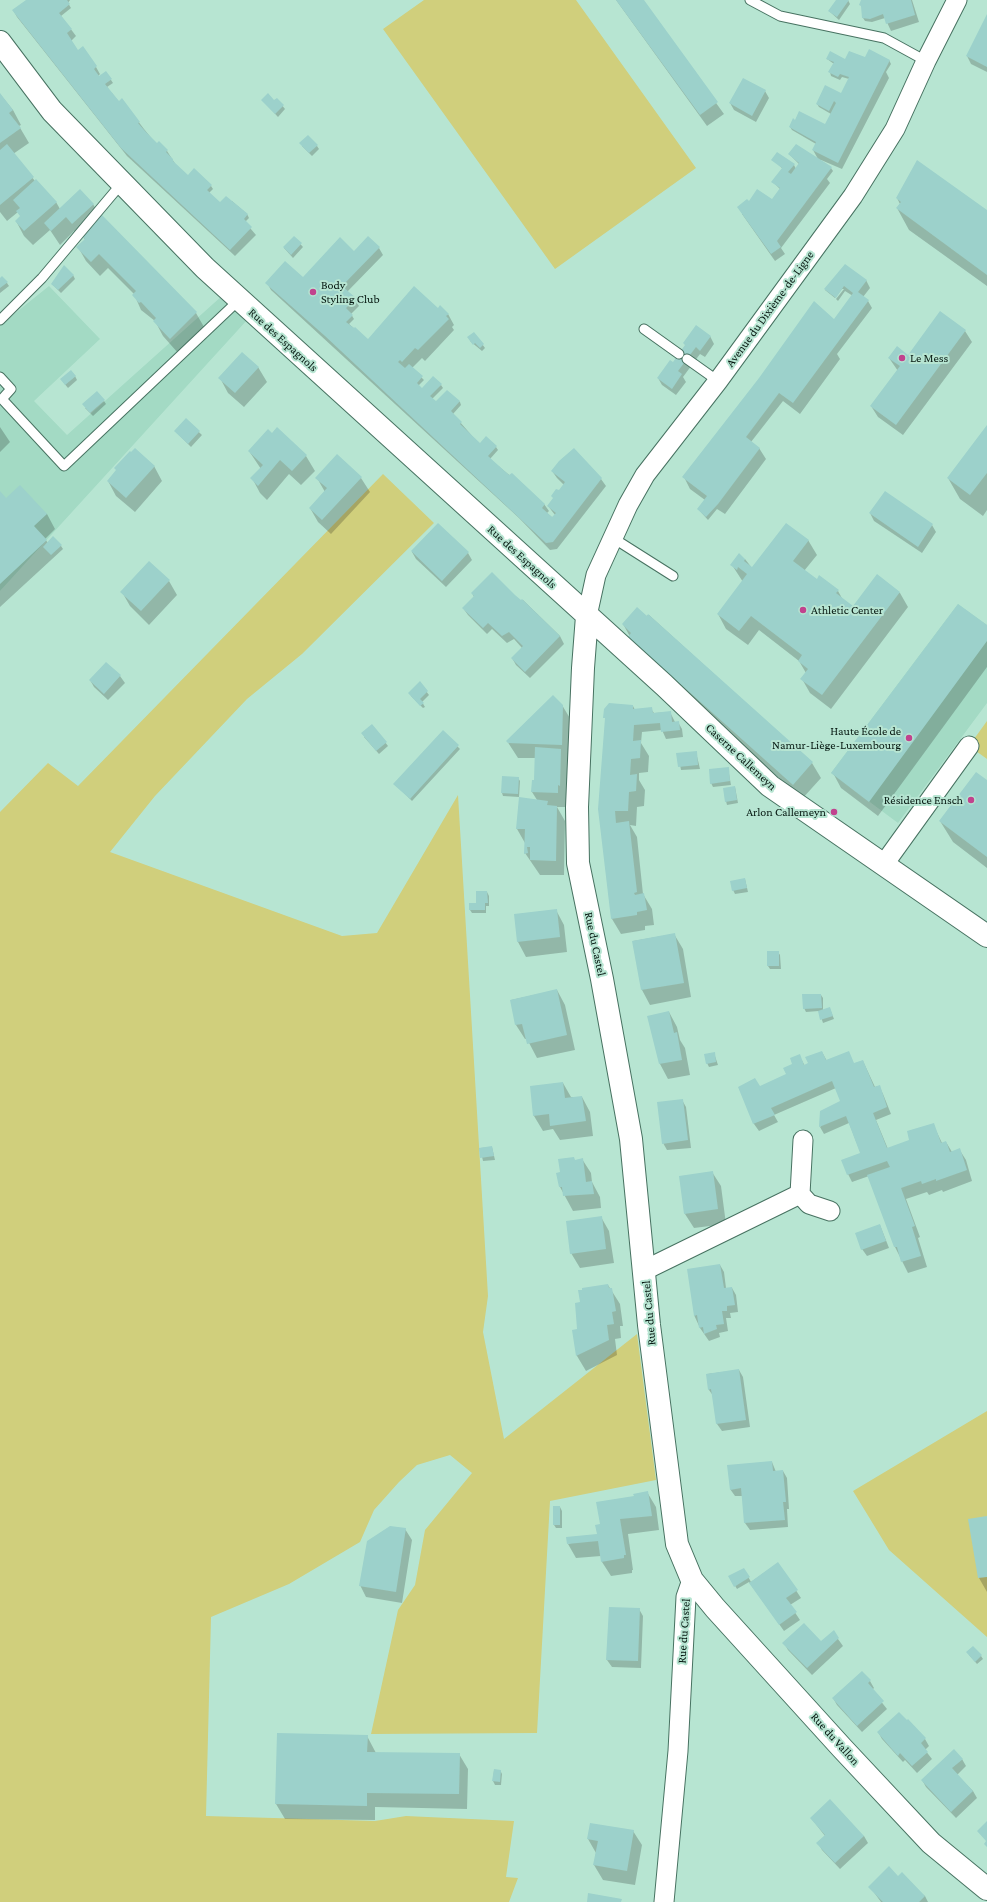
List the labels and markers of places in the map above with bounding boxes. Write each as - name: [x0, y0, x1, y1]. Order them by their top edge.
- place label: Body Styling Club: [321, 278, 380, 306]
- marker: Body Styling Club: [308, 287, 318, 297]
- place label: Le Mess: [910, 351, 948, 365]
- marker: Le Mess: [897, 353, 907, 363]
- place label: Athletic Center: [811, 603, 883, 617]
- marker: Athletic Center: [798, 605, 808, 615]
- place label: Haute École de Namur-Liège-Luxembourg: [772, 724, 901, 752]
- marker: Haute École de Namur-Liège-Luxembourg: [904, 733, 914, 743]
- place label: Résidence Ensch: [884, 793, 963, 807]
- marker: Résidence Ensch: [966, 795, 976, 805]
- place label: Arlon Callemeyn: [746, 805, 826, 819]
- marker: Arlon Callemeyn: [829, 807, 839, 817]

